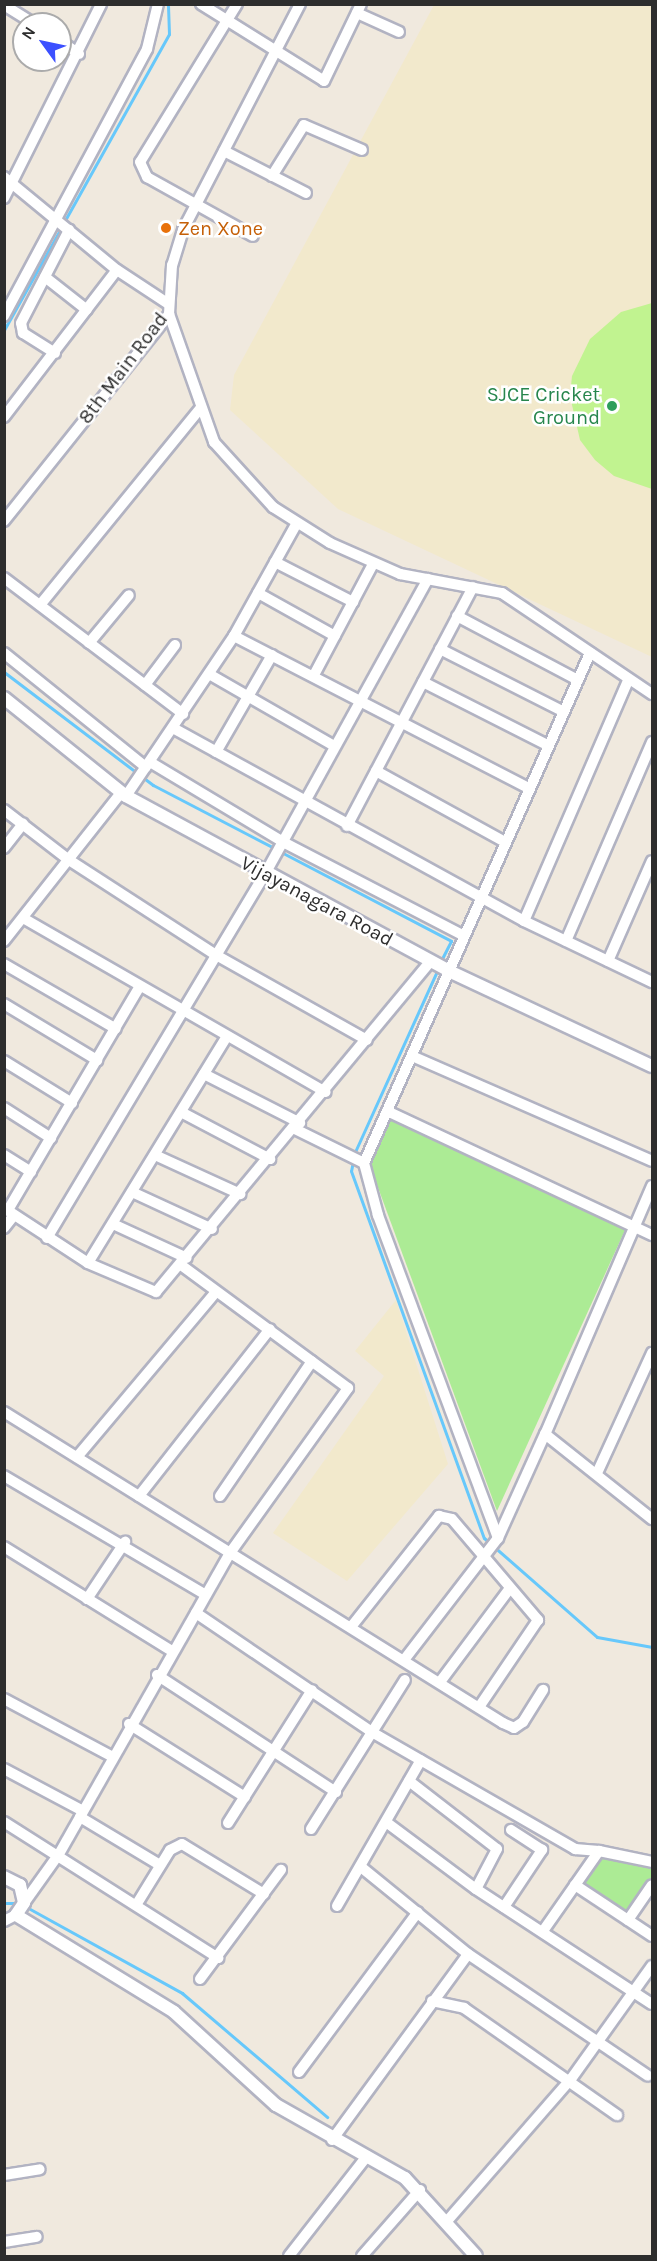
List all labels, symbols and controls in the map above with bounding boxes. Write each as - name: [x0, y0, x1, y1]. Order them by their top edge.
- north arrow: [12, 12, 72, 72]
- text: N: [17, 23, 39, 43]
- place label: Zen Xone: [178, 216, 263, 240]
- marker: Zen Xone: [159, 221, 173, 235]
- street label: 8th Main Road: [73, 308, 173, 428]
- place label: SJCE Cricket Ground: [487, 382, 600, 429]
- marker: SJCE Cricket Ground: [605, 399, 619, 413]
- street label: Vijayanagara Road: [237, 851, 397, 951]

